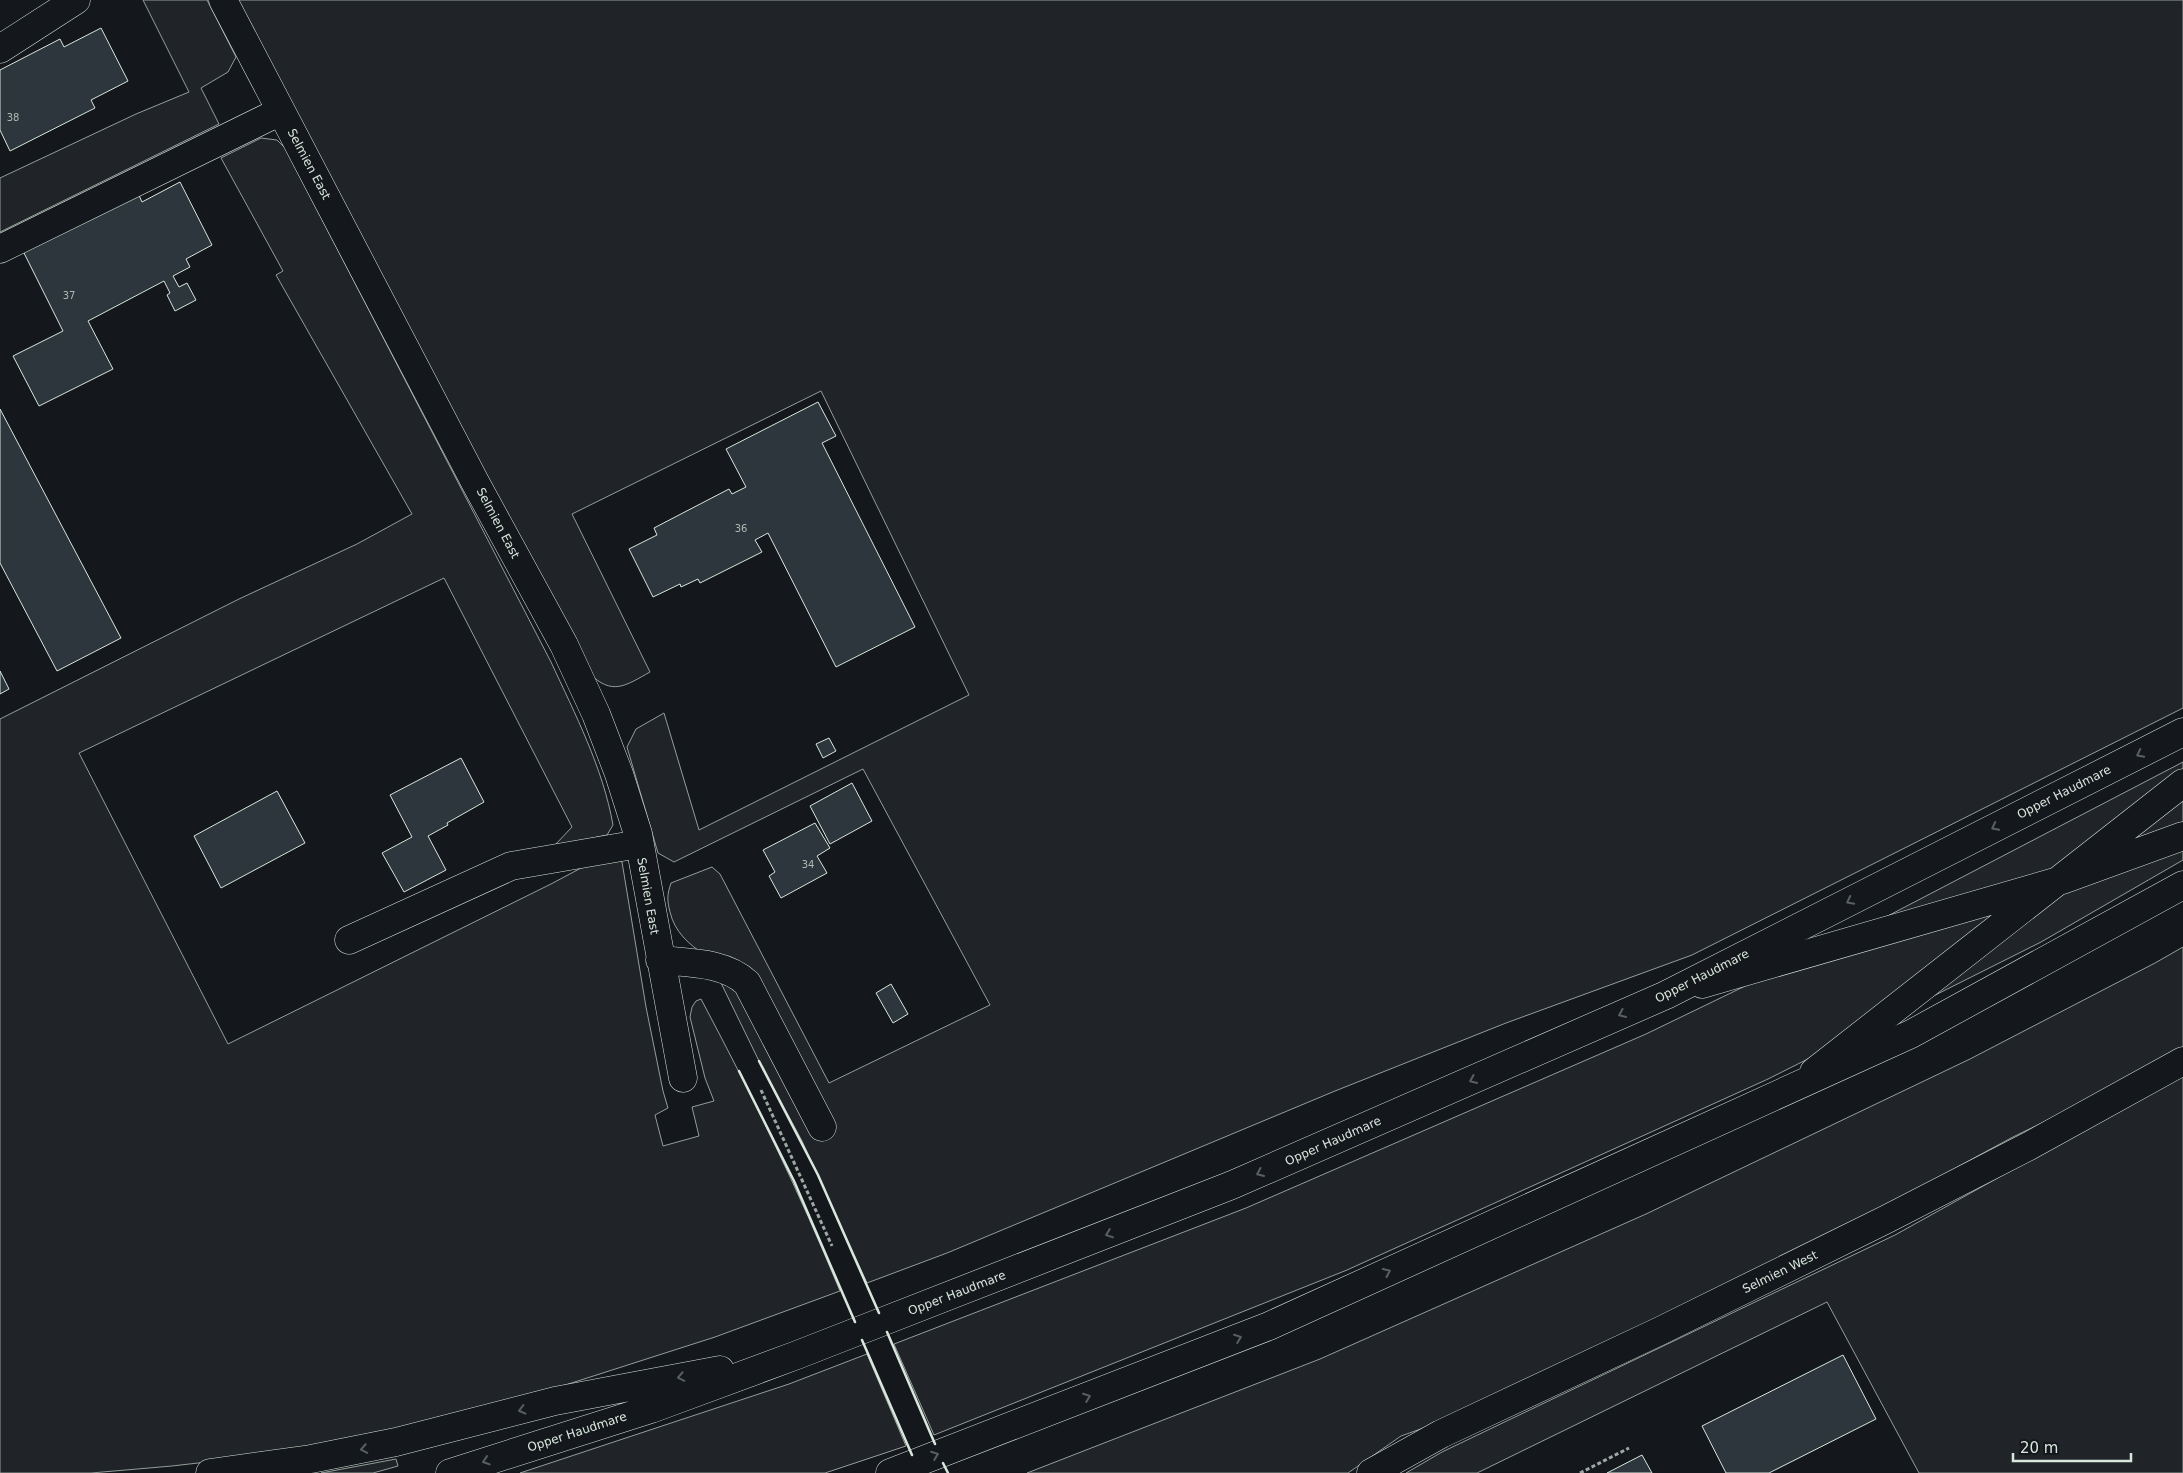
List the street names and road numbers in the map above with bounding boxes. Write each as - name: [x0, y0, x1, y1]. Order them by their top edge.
- street label: Selmien East: [284, 126, 334, 202]
- street label: Selmien East: [473, 485, 523, 561]
- street label: Opper Haudmare: [2015, 762, 2113, 822]
- street label: Selmien East: [634, 856, 662, 936]
- street label: Opper Haudmare: [1653, 946, 1751, 1006]
- street label: Opper Haudmare: [1283, 1114, 1383, 1168]
- street label: Selmien West: [1740, 1248, 1820, 1296]
- street label: Opper Haudmare: [906, 1268, 1008, 1318]
- street label: Opper Haudmare: [526, 1409, 628, 1455]

